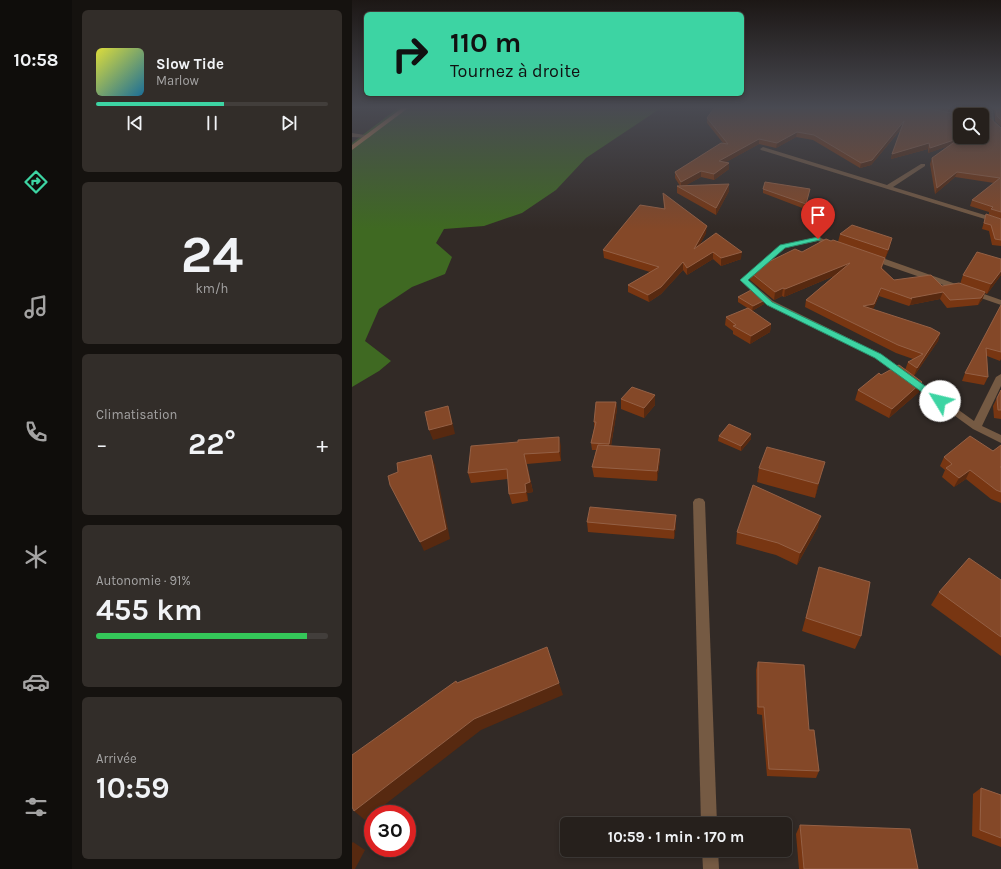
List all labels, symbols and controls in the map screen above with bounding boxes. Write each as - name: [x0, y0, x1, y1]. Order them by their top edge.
- text: 110 m: [450, 26, 521, 59]
- icon: right: [384, 28, 436, 80]
- text: 10:58: [14, 49, 58, 71]
- text: Slow Tide: [156, 55, 224, 73]
- text: Tournez à droite: [450, 60, 580, 82]
- text: Marlow: [156, 73, 199, 88]
- map controls: [953, 108, 989, 144]
- button: search: [953, 108, 989, 144]
- icon: previous: [124, 112, 146, 134]
- icon: pause: [201, 112, 223, 134]
- icon: next: [278, 112, 300, 134]
- icon: directions: [22, 168, 50, 196]
- pin: [801, 198, 835, 239]
- icon: arrive: [807, 204, 829, 226]
- text: 24: [181, 224, 243, 285]
- text: km/h: [196, 281, 228, 296]
- icon: music: [22, 293, 50, 321]
- position arrow: [919, 380, 961, 422]
- text: Climatisation: [96, 407, 177, 422]
- icon: phone: [22, 418, 50, 446]
- text: 22°: [188, 426, 236, 462]
- text: −: [96, 432, 108, 458]
- text: +: [316, 432, 328, 458]
- icon: climate: [22, 543, 50, 571]
- text: Autonomie · 91%: [96, 573, 191, 588]
- text: 455 km: [96, 592, 203, 628]
- icon: car: [22, 668, 50, 696]
- text: Arrivée: [96, 751, 137, 766]
- text: 10:59: [96, 770, 170, 806]
- icon: filters: [22, 793, 50, 821]
- speed limit sign: 30: [364, 805, 416, 857]
- text: 10:59 · 1 min · 170 m: [608, 828, 744, 846]

